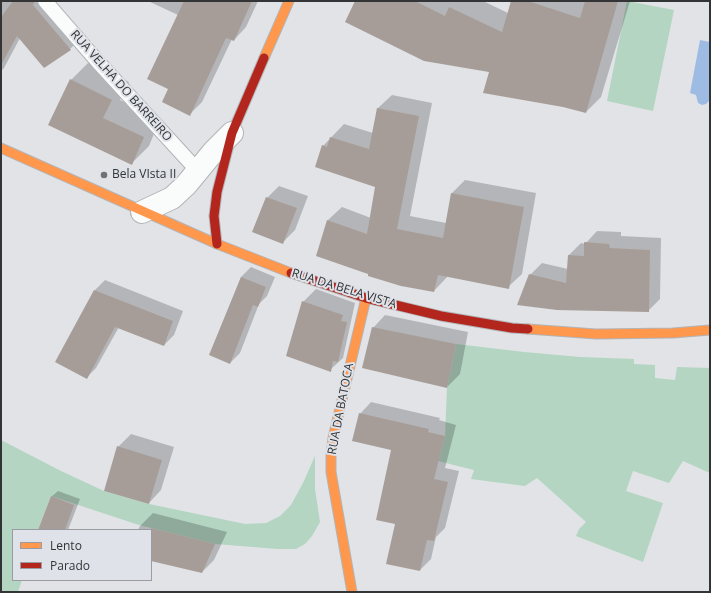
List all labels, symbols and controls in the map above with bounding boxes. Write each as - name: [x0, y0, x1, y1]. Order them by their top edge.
- street label: RUA VELHA DO BARREIRO: [67, 27, 175, 145]
- place label: Bela VIsta II: [112, 168, 176, 182]
- marker: Bela VIsta II: [99, 170, 109, 180]
- street label: RUA DA BELA VISTA: [290, 266, 398, 312]
- street label: RUA DA BATOCA: [325, 362, 357, 456]
- legend: [12, 529, 152, 581]
- text: Lento: [50, 537, 82, 554]
- text: Parado: [50, 557, 90, 574]

